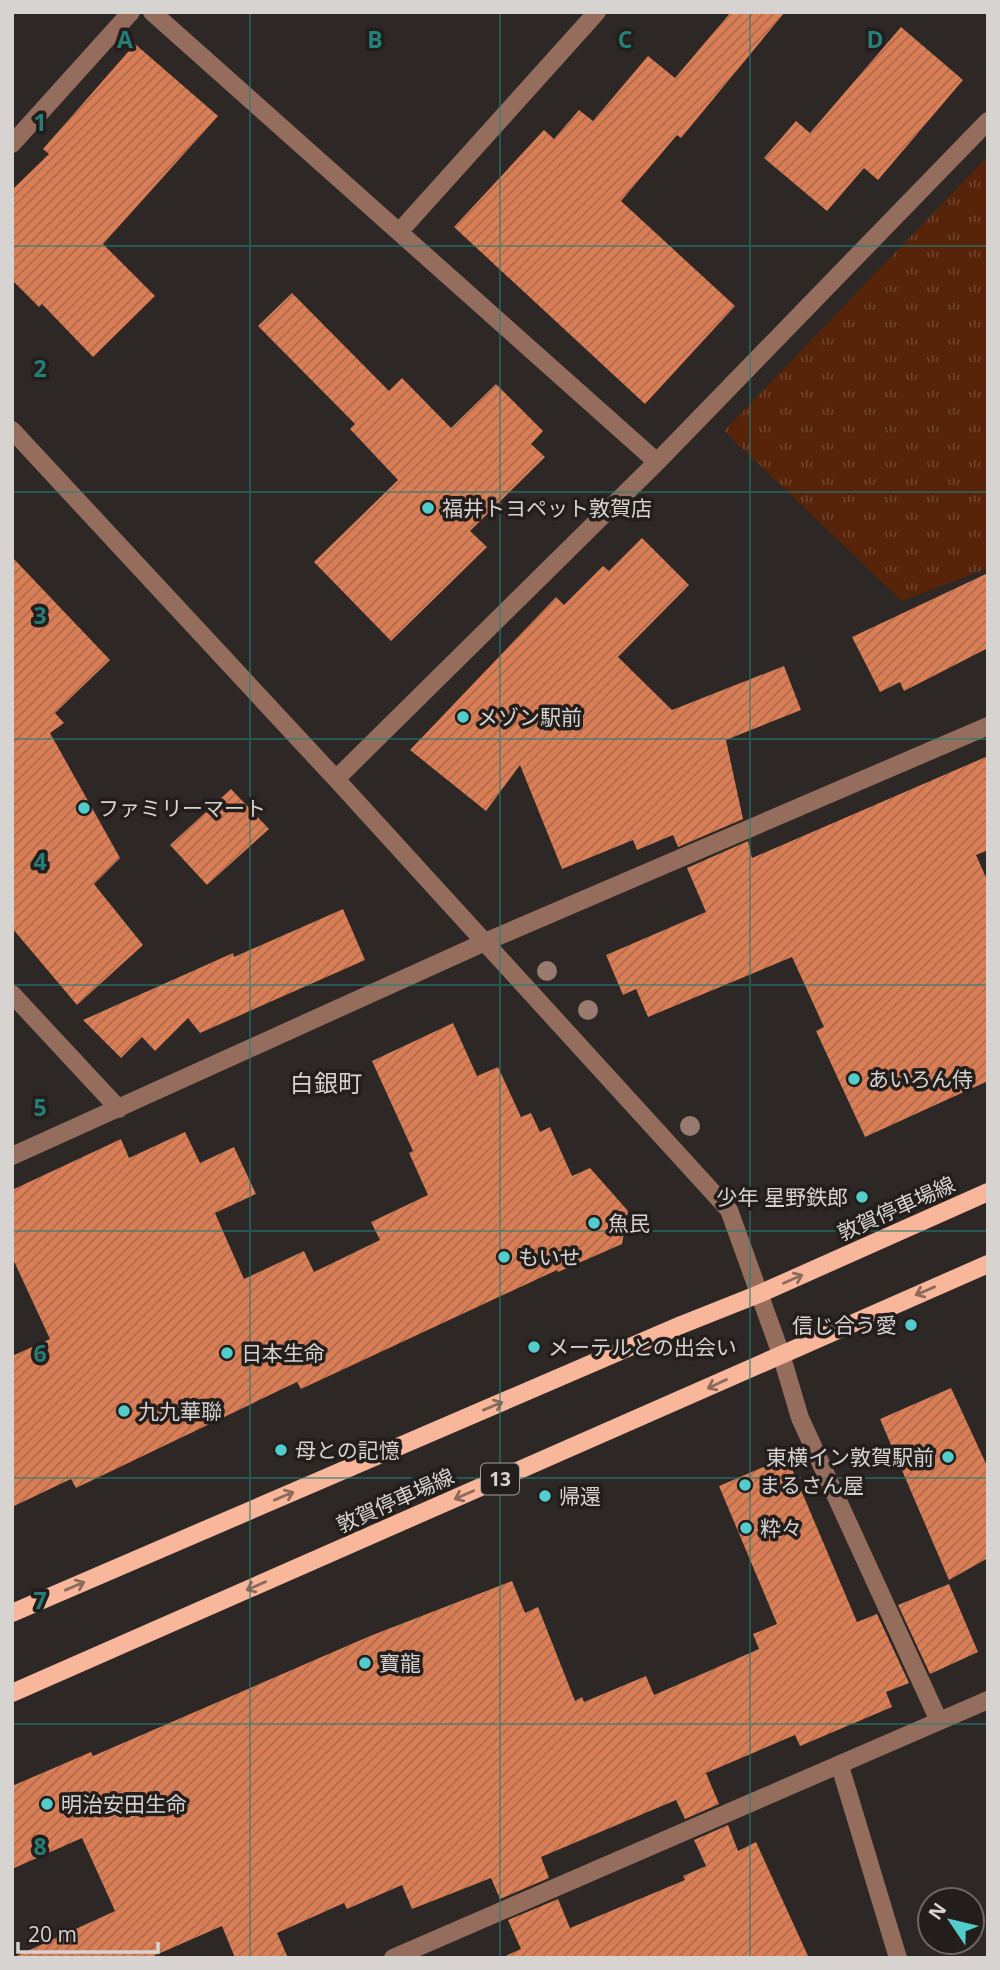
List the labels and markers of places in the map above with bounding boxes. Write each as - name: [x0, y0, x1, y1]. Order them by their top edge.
- place label: 福井トヨペット敦賀店: [442, 494, 652, 522]
- marker: 福井トヨペット敦賀店: [420, 500, 436, 516]
- place label: メゾン駅前: [477, 703, 582, 731]
- marker: メゾン駅前: [455, 709, 471, 725]
- place label: ファミリーマート: [98, 794, 266, 822]
- marker: ファミリーマート: [76, 800, 92, 816]
- place label: あいろん侍: [868, 1065, 973, 1093]
- marker: あいろん侍: [846, 1071, 862, 1087]
- place label: 少年 星野鉄郎: [717, 1183, 848, 1211]
- marker: 少年 星野鉄郎: [854, 1189, 870, 1205]
- place label: 魚民: [608, 1209, 650, 1237]
- marker: 魚民: [586, 1215, 602, 1231]
- place label: もいせ: [518, 1243, 581, 1271]
- marker: もいせ: [496, 1249, 512, 1265]
- place label: 信じ合う愛: [792, 1311, 897, 1339]
- marker: 信じ合う愛: [903, 1317, 919, 1333]
- place label: メーテルとの出会い: [548, 1333, 737, 1361]
- place label: 日本生命: [241, 1339, 325, 1367]
- marker: メーテルとの出会い: [526, 1339, 542, 1355]
- marker: 日本生命: [219, 1345, 235, 1361]
- place label: 九九華聯: [138, 1397, 222, 1425]
- marker: 九九華聯: [116, 1403, 132, 1419]
- place label: 母との記憶: [295, 1436, 400, 1464]
- marker: 母との記憶: [273, 1442, 289, 1458]
- place label: 東横イン敦賀駅前: [766, 1443, 934, 1471]
- marker: 東横イン敦賀駅前: [940, 1449, 956, 1465]
- place label: まるさん屋: [759, 1471, 864, 1499]
- marker: まるさん屋: [737, 1477, 753, 1493]
- place label: 帰還: [559, 1482, 601, 1510]
- marker: 帰還: [537, 1488, 553, 1504]
- place label: 粋々: [760, 1514, 802, 1542]
- marker: 粋々: [738, 1520, 754, 1536]
- place label: 寶龍: [379, 1649, 421, 1677]
- marker: 寶龍: [357, 1655, 373, 1671]
- place label: 明治安田生命: [61, 1790, 187, 1818]
- marker: 明治安田生命: [39, 1796, 55, 1812]

